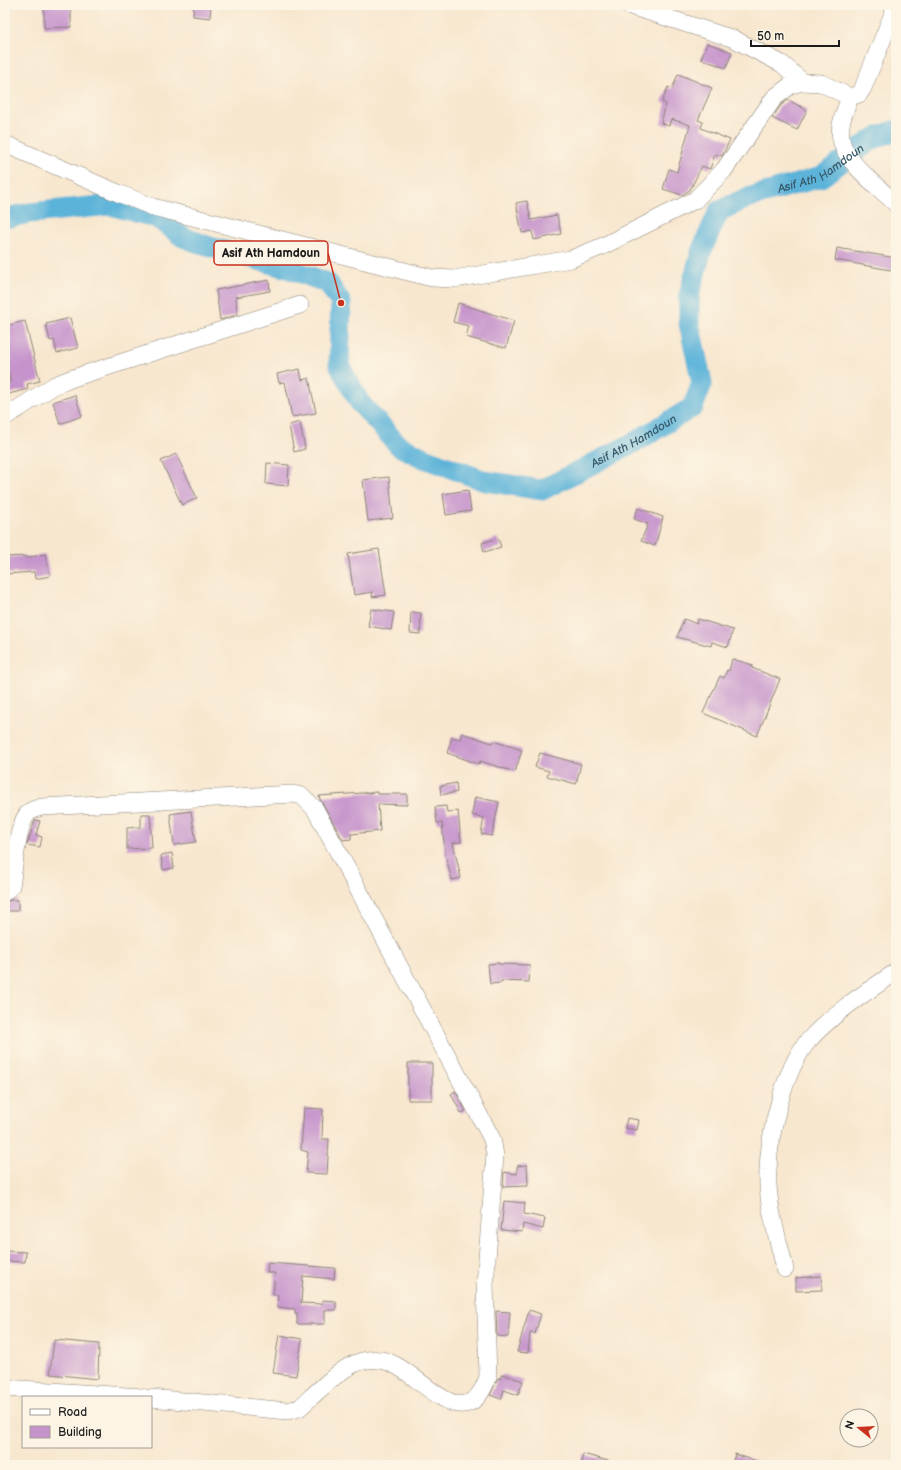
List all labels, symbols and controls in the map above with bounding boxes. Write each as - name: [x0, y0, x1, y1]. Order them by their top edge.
- scale bar: [751, 22, 839, 48]
- text: 50 m: [757, 29, 784, 44]
- water label: Asif Ath Hamdoun: [775, 140, 867, 197]
- callout: Asif Ath Hamdoun: [214, 241, 328, 265]
- text: Asif Ath Hamdoun: [221, 246, 320, 261]
- water label: Asif Ath Hamdoun: [587, 411, 680, 472]
- legend: [22, 1396, 152, 1448]
- text: Road: [58, 1405, 87, 1420]
- north arrow: [839, 1408, 879, 1448]
- text: N: [843, 1419, 857, 1431]
- text: Building: [58, 1425, 102, 1440]

